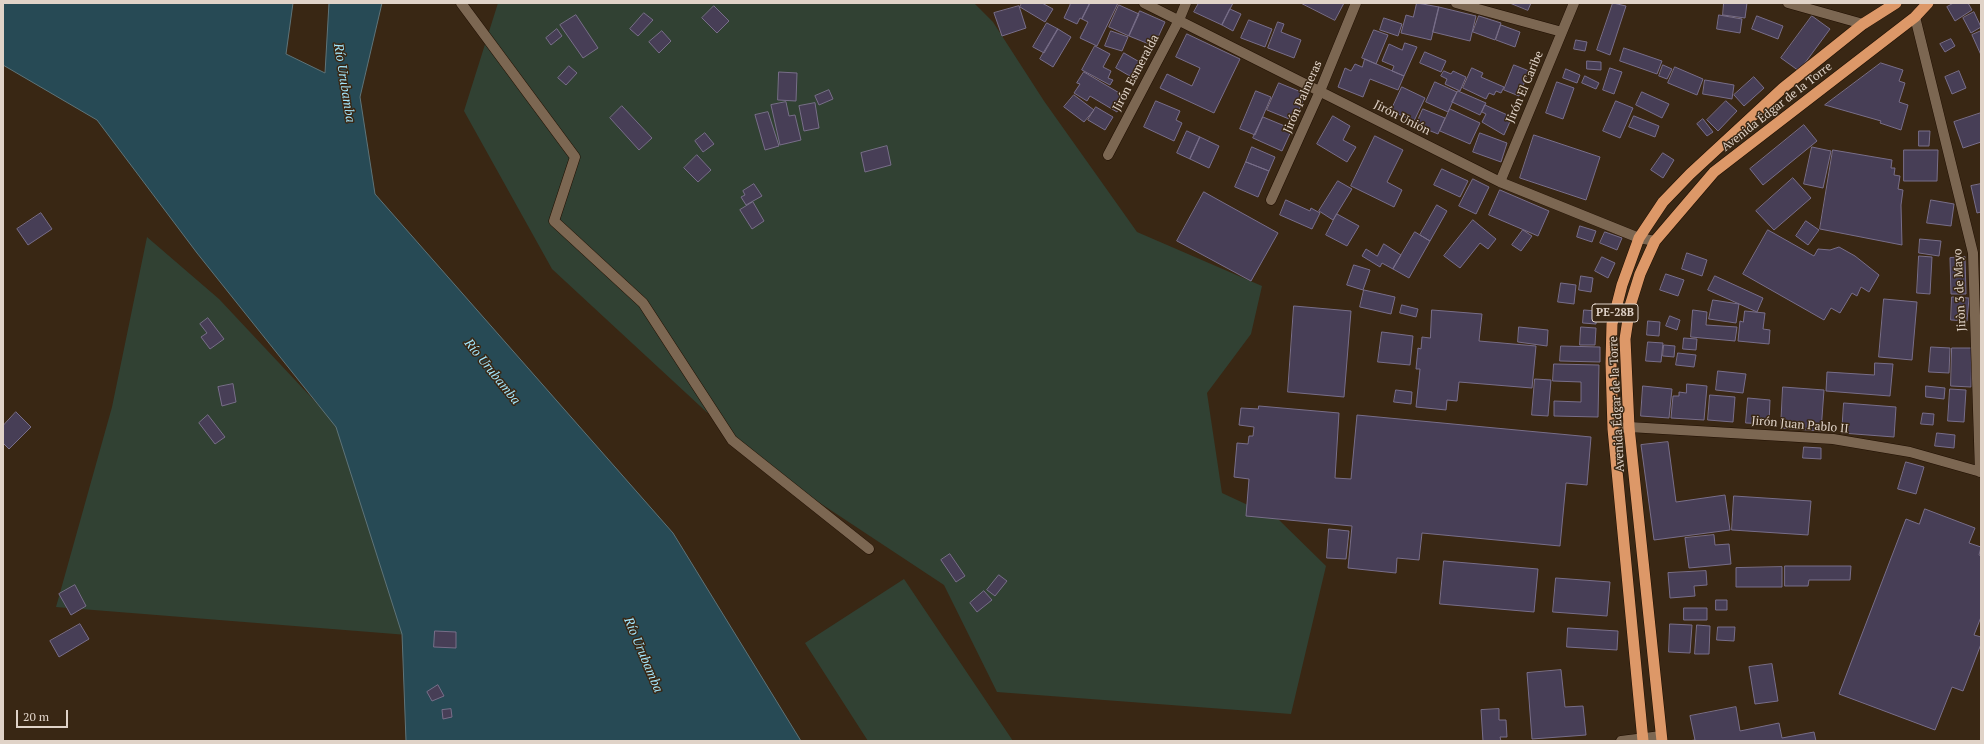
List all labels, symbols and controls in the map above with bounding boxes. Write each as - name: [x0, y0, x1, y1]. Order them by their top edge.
- street label: Jirón Esmeralda: [1110, 32, 1162, 114]
- water label: Río Urubamba: [330, 42, 358, 124]
- street label: Jirón El Caribe: [1503, 49, 1547, 125]
- street label: Jirón Palmeras: [1281, 58, 1325, 136]
- street label: Avenida Édgar de la Torre: [1719, 59, 1835, 155]
- street label: Jirón Unión: [1371, 98, 1433, 138]
- street label: Jiròn 3 de Mayo: [1951, 248, 1969, 332]
- road number: PE-28B: [1592, 304, 1638, 322]
- water label: Río Urubamba: [461, 336, 523, 408]
- street label: Avenida Édgar de la Torre: [1606, 336, 1628, 472]
- street label: Jirón Juan Pablo II: [1751, 414, 1849, 436]
- water label: Río Urubamba: [620, 615, 666, 695]
- scale bar: [18, 702, 70, 728]
- text: 20 m: [23, 709, 49, 724]

